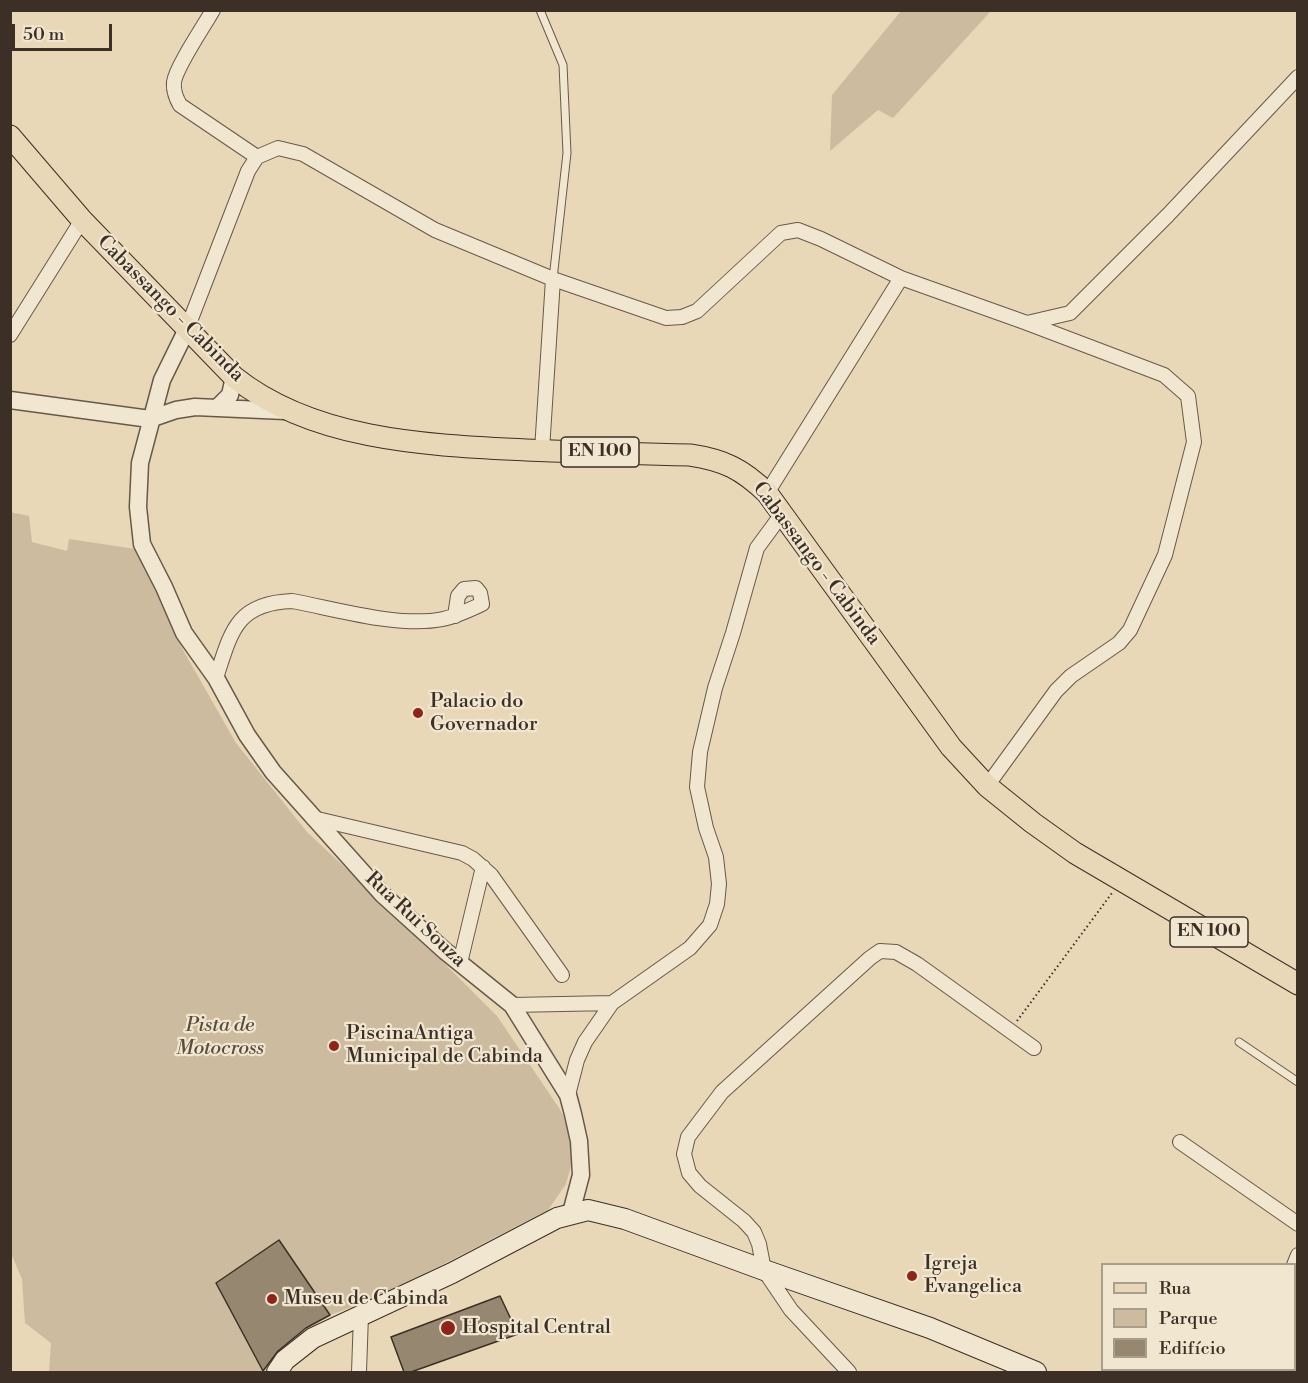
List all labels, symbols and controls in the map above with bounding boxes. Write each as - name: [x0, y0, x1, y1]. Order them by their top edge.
- scale bar: [15, 12, 116, 50]
- text: 50 m: [23, 23, 64, 46]
- street label: Cabassango - Cabinda: [92, 231, 248, 387]
- road number: EN 100: [561, 437, 639, 467]
- street label: Cabassango - Cabinda: [747, 478, 885, 650]
- place label: Palacio do Governador: [430, 690, 538, 737]
- marker: Palacio do Governador: [411, 706, 425, 720]
- street label: Rua Rui Souza: [360, 867, 470, 973]
- road number: EN 100: [1170, 917, 1248, 947]
- park label: Pista de Motocross: [176, 1014, 264, 1061]
- place label: PiscinaAntiga Municipal de Cabinda: [346, 1022, 543, 1069]
- marker: PiscinaAntiga Municipal de Cabinda: [327, 1039, 341, 1053]
- place label: Igreja Evangelica: [924, 1252, 1022, 1299]
- legend: [1101, 1263, 1296, 1371]
- marker: Igreja Evangelica: [905, 1269, 919, 1283]
- text: Rua: [1159, 1277, 1191, 1300]
- place label: Museu de Cabinda: [284, 1287, 448, 1311]
- marker: Museu de Cabinda: [265, 1292, 279, 1306]
- text: Parque: [1159, 1307, 1218, 1330]
- place label: Hospital Central: [462, 1316, 611, 1340]
- marker: Hospital Central: [439, 1319, 457, 1337]
- text: Edifício: [1159, 1337, 1226, 1360]

